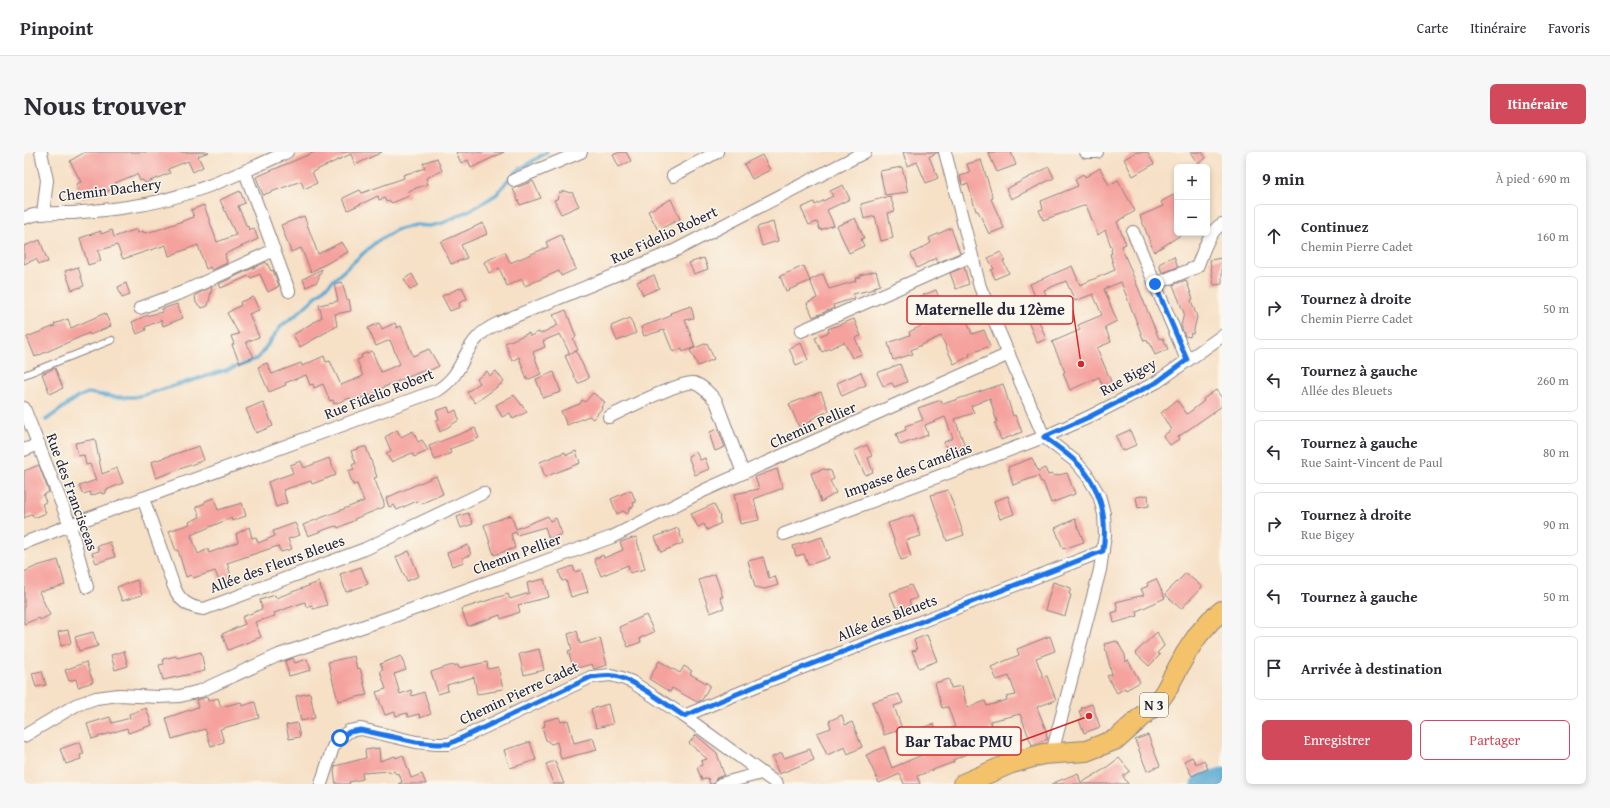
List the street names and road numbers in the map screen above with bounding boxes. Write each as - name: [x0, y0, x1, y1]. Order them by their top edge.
- street label: Chemin Dachery: [57, 173, 163, 206]
- street label: Rue Fidelio Robert: [607, 200, 721, 268]
- street label: Rue Bigey: [1096, 352, 1160, 401]
- street label: Rue Fidelio Robert: [321, 363, 437, 424]
- street label: Chemin Pellier: [766, 396, 859, 453]
- street label: Rue des Francisceas: [41, 430, 104, 554]
- street label: Impasse des Camélias: [841, 437, 975, 502]
- street label: Chemin Pellier: [470, 528, 564, 579]
- street label: Allée des Fleurs Bleues: [206, 529, 347, 598]
- street label: Allée des Bleuets: [834, 589, 940, 646]
- street label: Chemin Pierre Cadet: [456, 655, 582, 729]
- road number: N 3: [1140, 693, 1168, 717]

